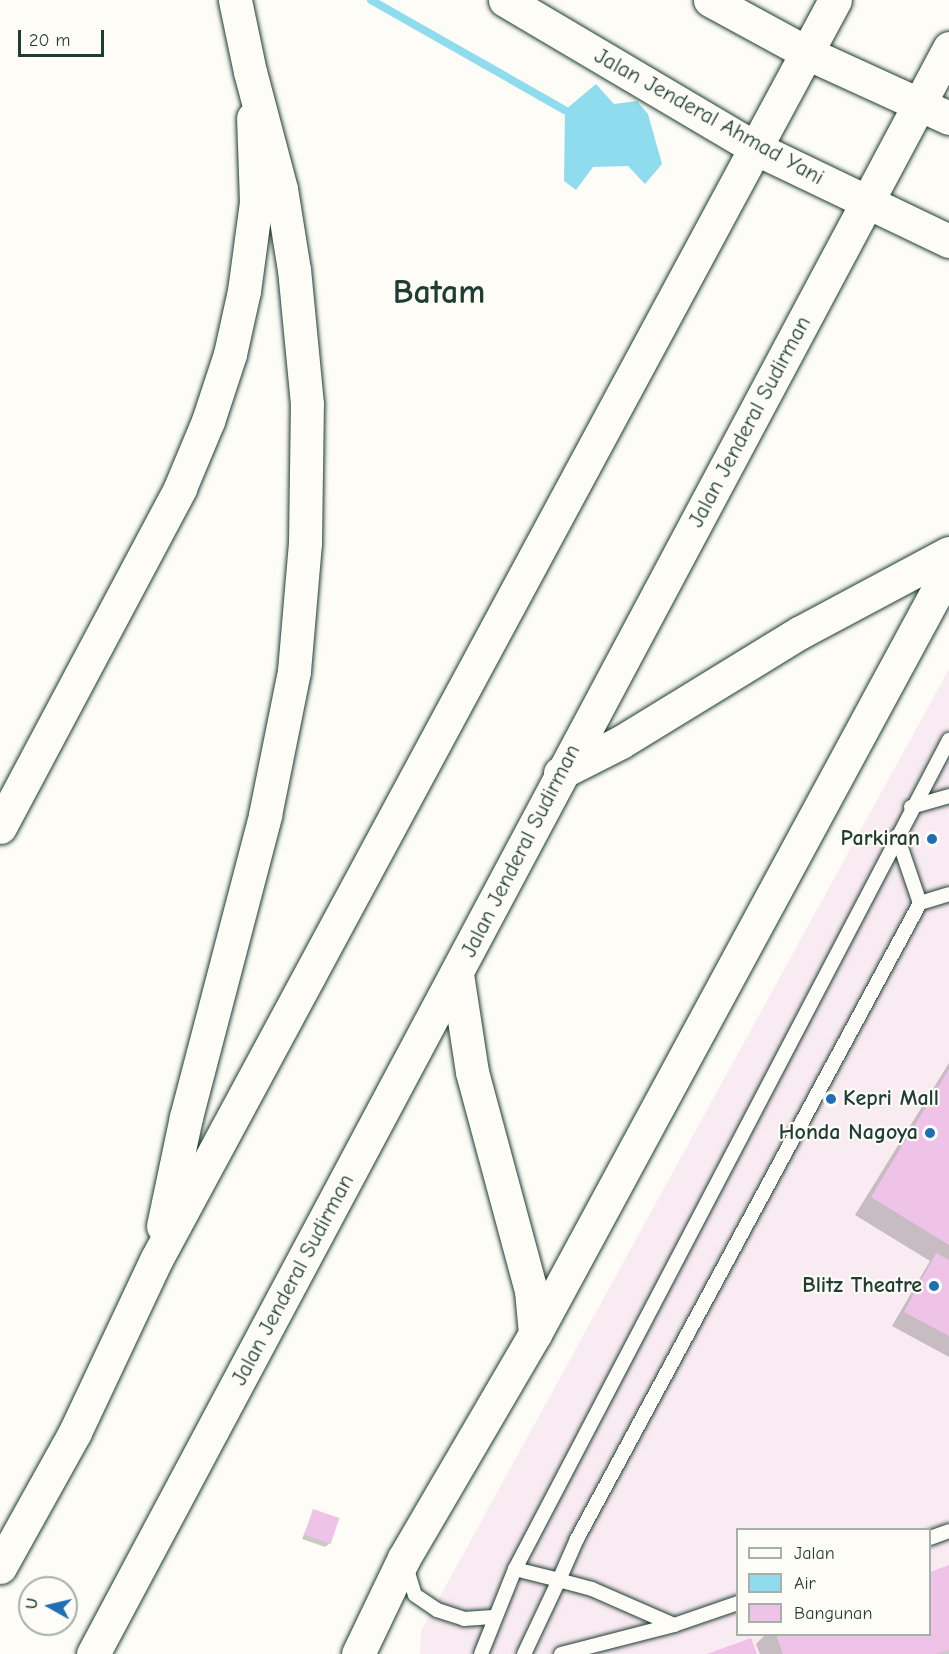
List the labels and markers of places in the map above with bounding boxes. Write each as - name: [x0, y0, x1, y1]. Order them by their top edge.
- place label: Parkiran: [840, 826, 920, 852]
- marker: Parkiran: [925, 832, 939, 846]
- place label: Kepri Mall: [843, 1086, 939, 1112]
- marker: Kepri Mall: [824, 1092, 838, 1106]
- place label: Honda Nagoya: [779, 1120, 918, 1146]
- marker: Honda Nagoya: [923, 1126, 937, 1140]
- place label: Blitz Theatre: [802, 1273, 922, 1299]
- marker: Blitz Theatre: [927, 1279, 941, 1293]

